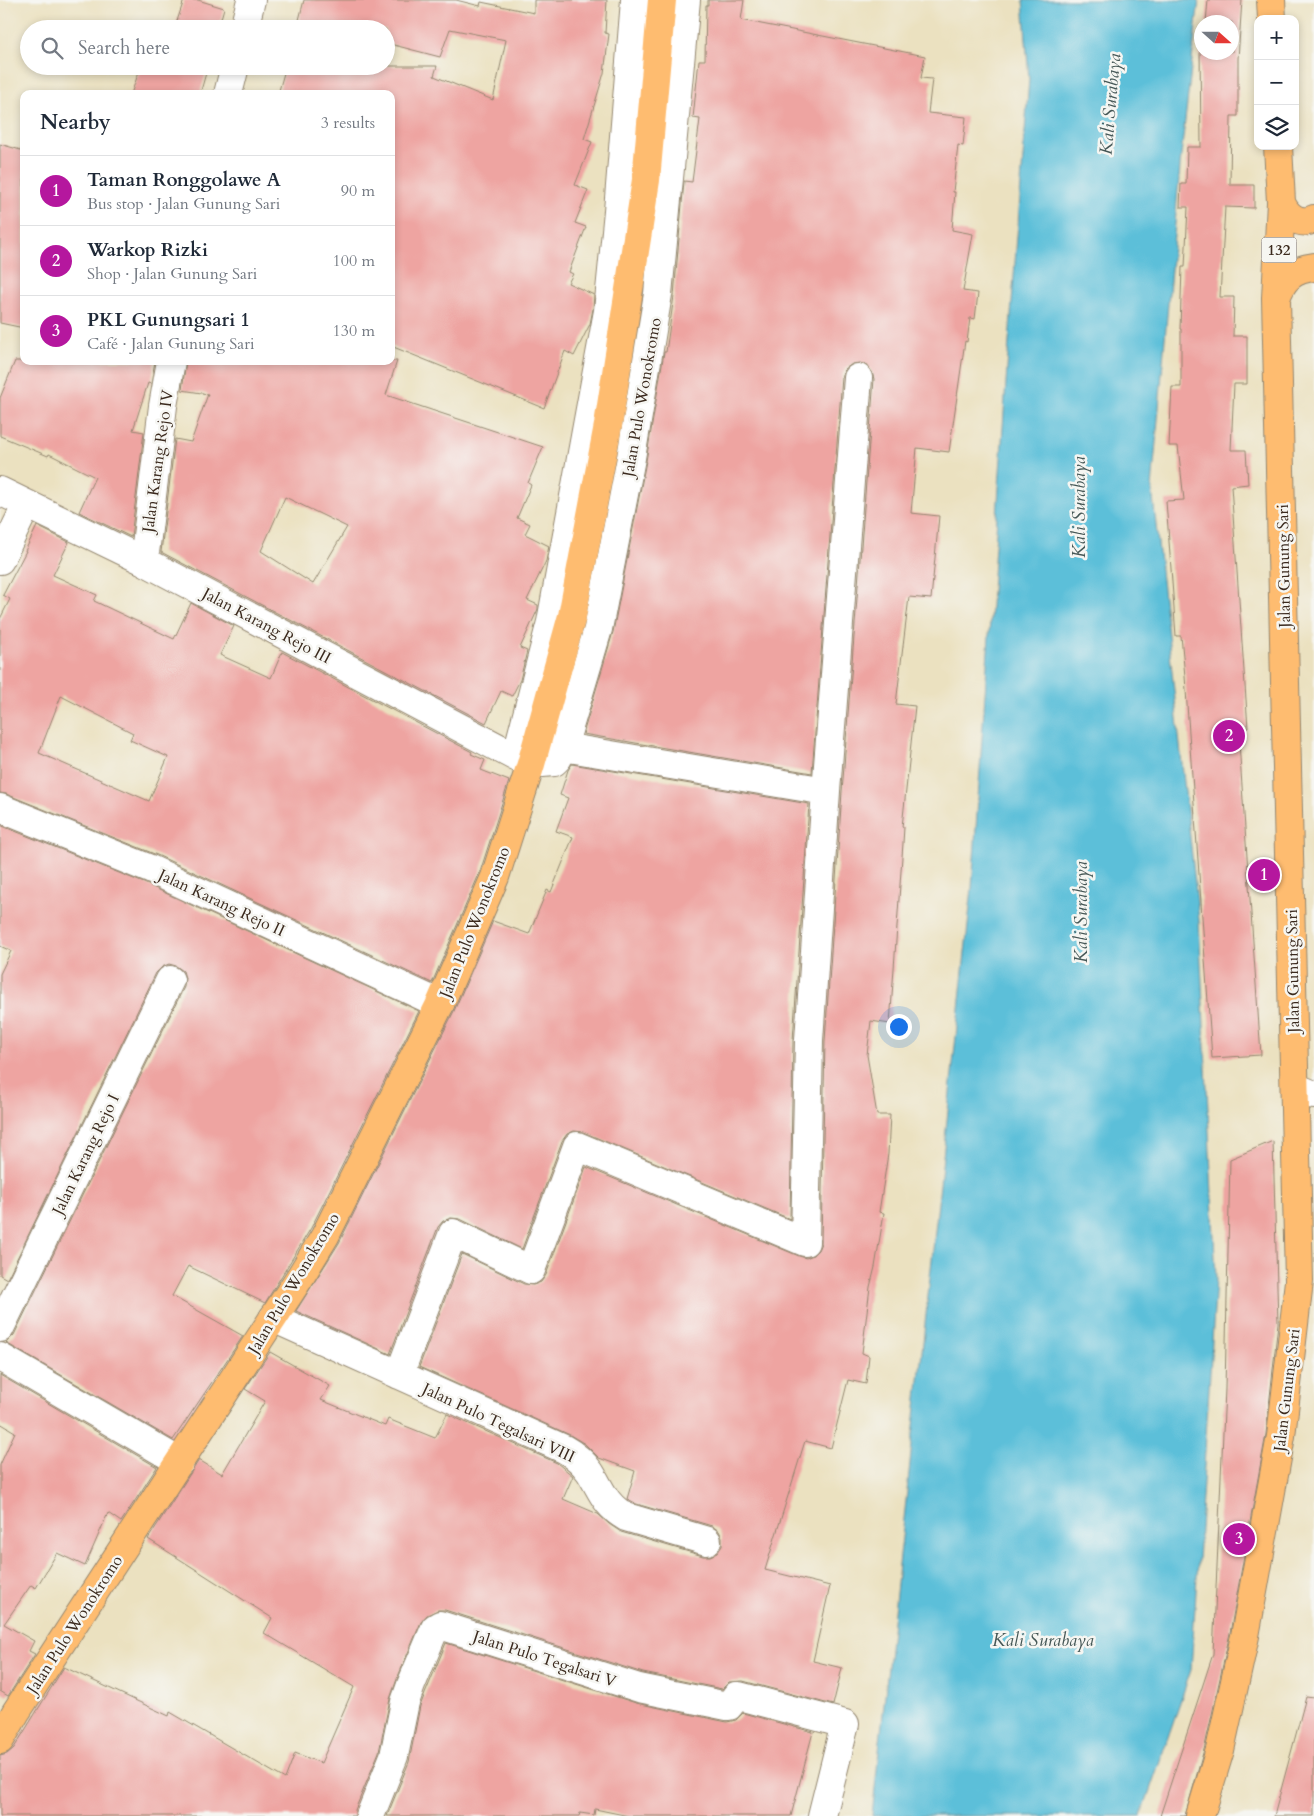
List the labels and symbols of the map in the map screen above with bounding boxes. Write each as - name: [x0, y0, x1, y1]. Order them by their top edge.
- north arrow: [1194, 15, 1239, 60]
- water label: Kali Surabaya: [1094, 52, 1127, 156]
- road number: 132: [1262, 238, 1296, 262]
- street label: Jalan Pulo Wonokromo: [617, 316, 667, 480]
- street label: Jalan Karang Rejo IV: [137, 388, 179, 536]
- water label: Kali Surabaya: [1067, 456, 1092, 558]
- street label: Jalan Gunung Sari: [1272, 503, 1296, 630]
- street label: Jalan Karang Rejo III: [197, 582, 335, 669]
- pin: 2: [1213, 717, 1245, 755]
- street label: Jalan Pulo Wonokromo: [434, 843, 515, 1003]
- pin: 1: [1248, 856, 1280, 894]
- water label: Kali Surabaya: [1069, 861, 1094, 963]
- street label: Jalan Karang Rejo II: [153, 863, 288, 942]
- street label: Jalan Gunung Sari: [1281, 908, 1305, 1035]
- your location: [886, 1014, 912, 1040]
- street label: Jalan Karang Rejo I: [46, 1090, 125, 1220]
- street label: Jalan Pulo Wonokromo: [242, 1208, 345, 1360]
- street label: Jalan Gunung Sari: [1268, 1327, 1306, 1455]
- street label: Jalan Pulo Tegalsari VIII: [417, 1377, 578, 1468]
- pin: 3: [1223, 1520, 1255, 1558]
- street label: Jalan Pulo Wonokromo: [21, 1551, 128, 1700]
- street label: Jalan Pulo Tegalsari V: [468, 1625, 619, 1693]
- water label: Kali Surabaya: [992, 1628, 1094, 1653]

